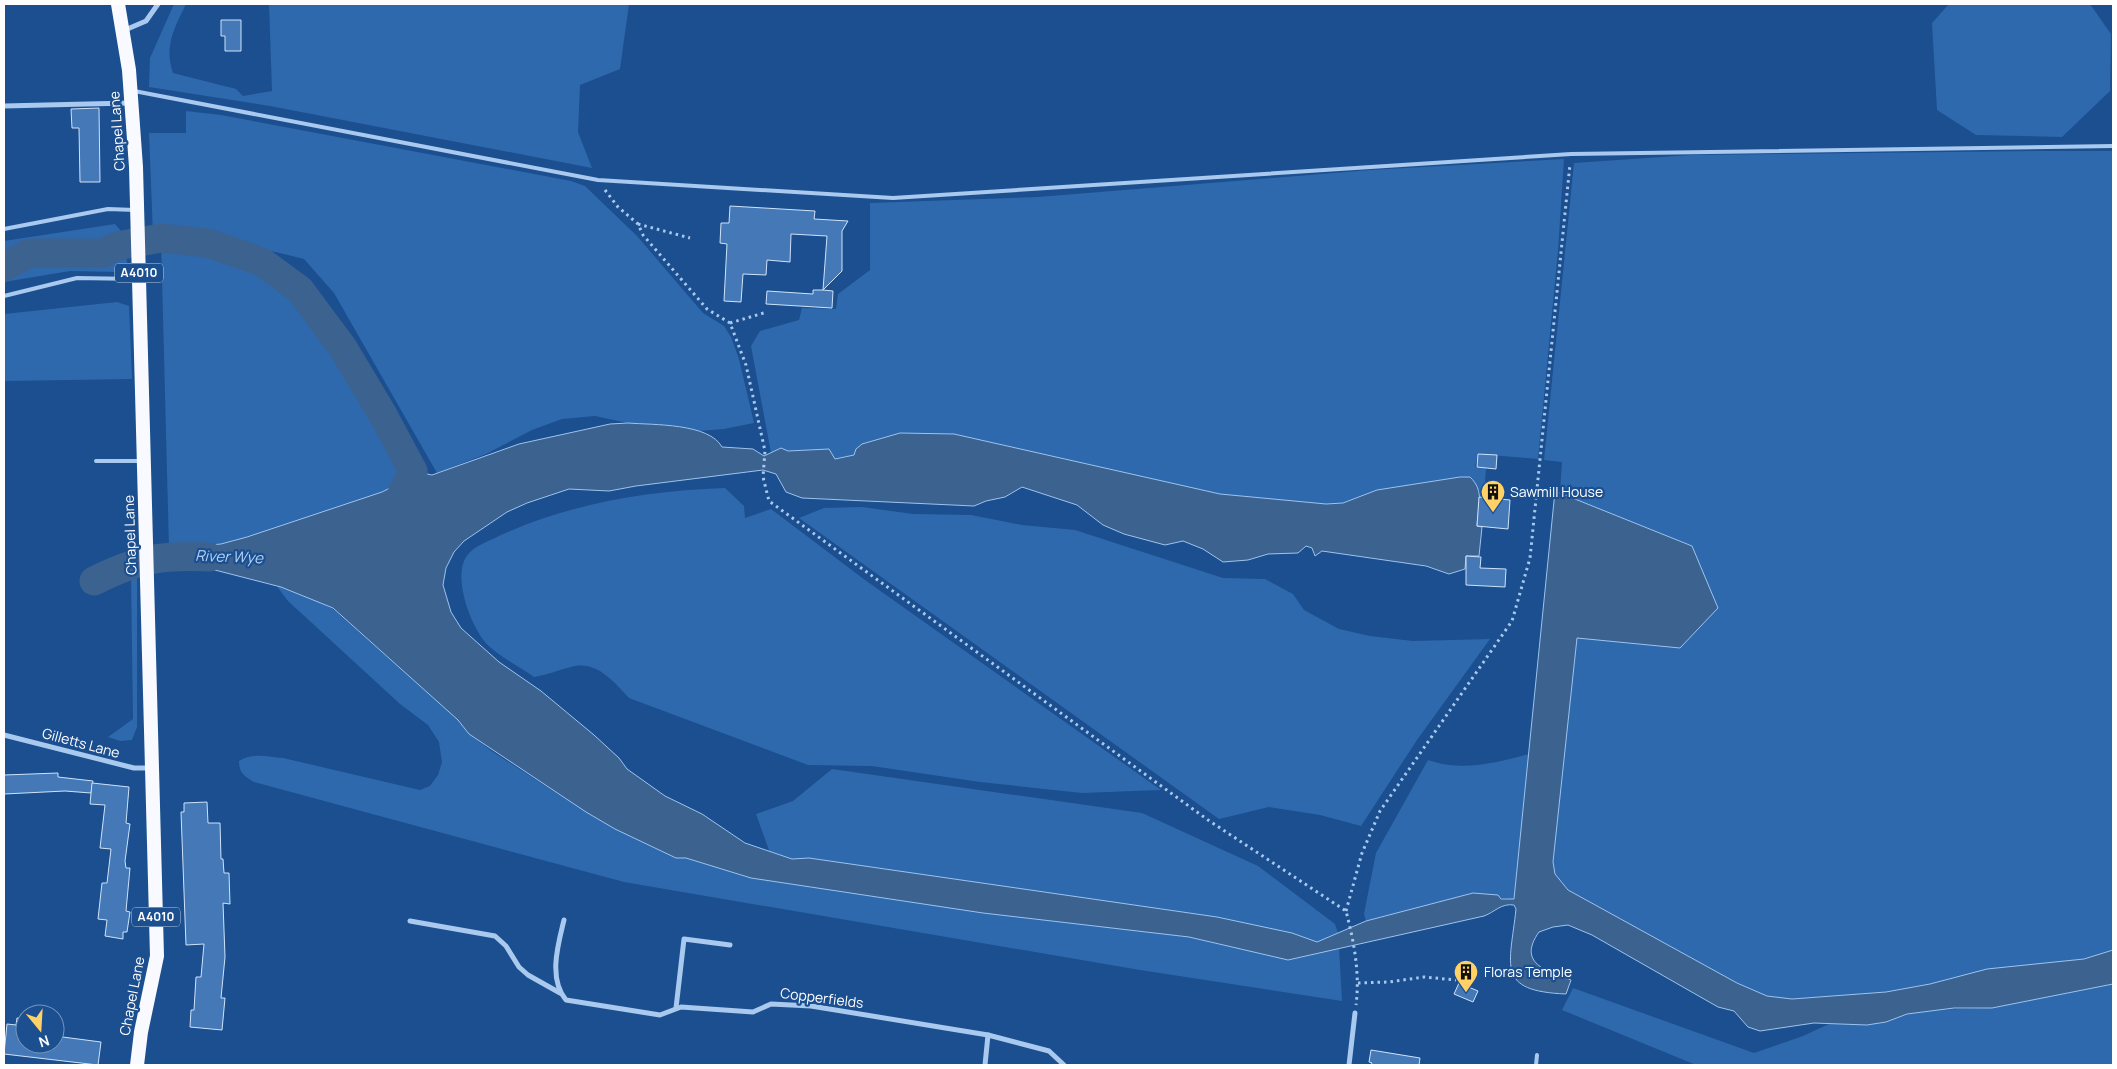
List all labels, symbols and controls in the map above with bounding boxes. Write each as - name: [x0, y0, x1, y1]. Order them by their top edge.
- street label: Chapel Lane: [104, 90, 129, 172]
- road number: A4010: [115, 264, 163, 282]
- building icon: Sawmill House: [1480, 479, 1506, 513]
- place label: Sawmill House: [1510, 482, 1603, 501]
- street label: Chapel Lane: [119, 495, 140, 575]
- water label: River Wye: [195, 545, 265, 568]
- street label: Gilletts Lane: [40, 723, 122, 762]
- road number: A4010: [132, 908, 180, 926]
- street label: Chapel Lane: [115, 955, 148, 1037]
- building icon: Floras Temple: [1453, 959, 1479, 993]
- place label: Floras Temple: [1484, 962, 1572, 981]
- street label: Copperfields: [779, 983, 865, 1012]
- north arrow: [15, 1004, 65, 1054]
- text: N: [36, 1031, 52, 1052]

